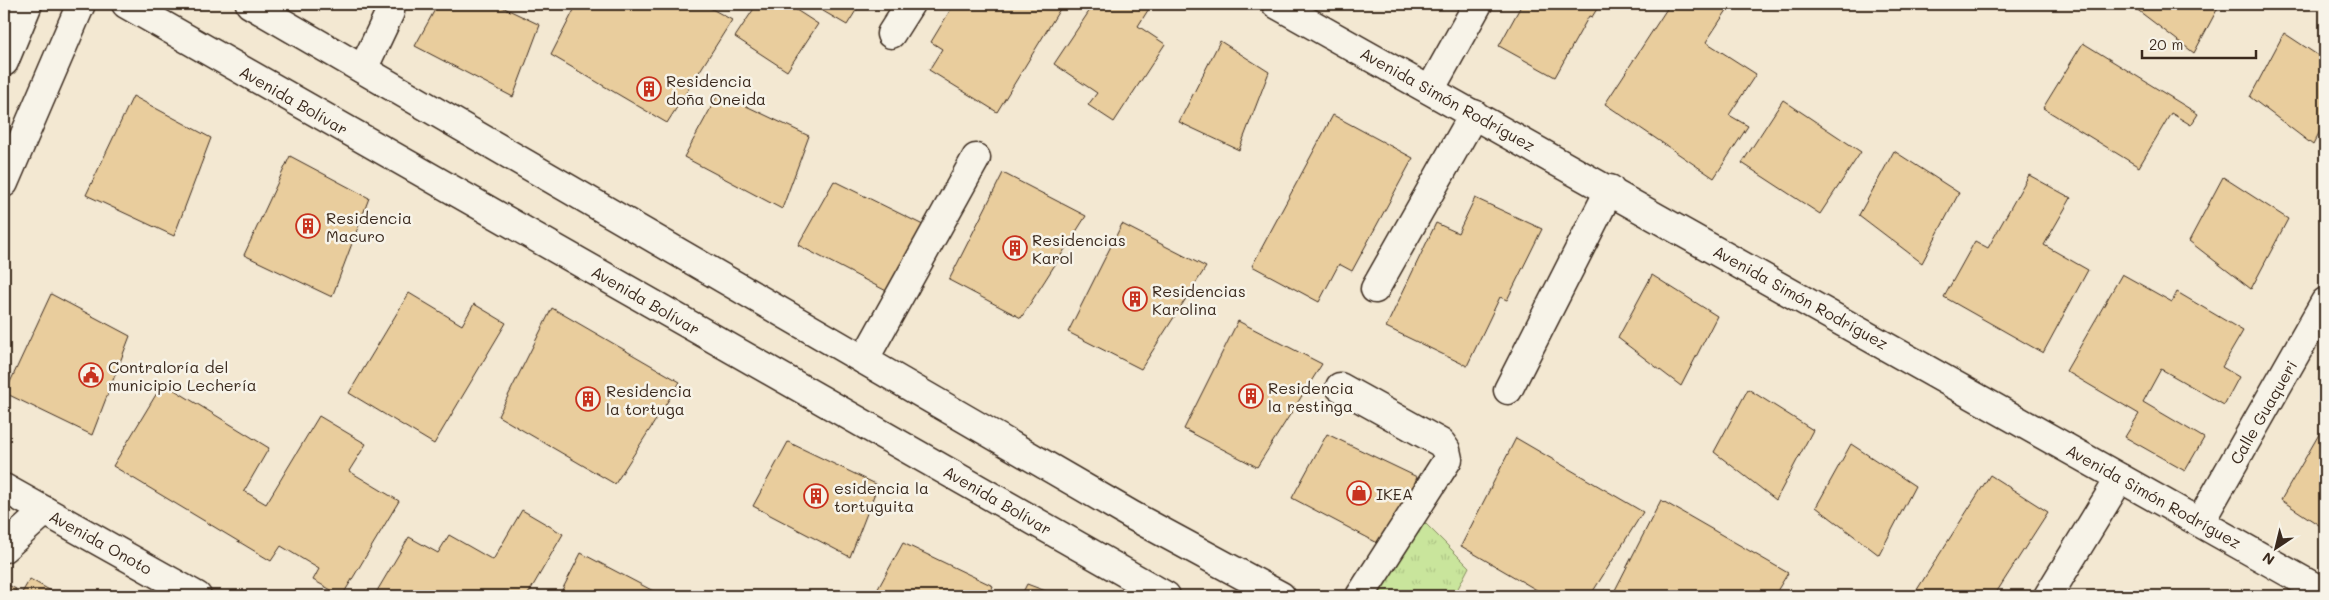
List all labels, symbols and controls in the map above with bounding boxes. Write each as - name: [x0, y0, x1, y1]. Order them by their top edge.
- scale bar: [2142, 28, 2255, 60]
- text: 20 m: [2149, 34, 2183, 54]
- street label: Avenida Simón Rodríguez: [1357, 42, 1539, 156]
- street label: Avenida Bolívar: [236, 60, 352, 140]
- place label: Residencia doña Oneida: [666, 70, 766, 109]
- building icon: Residencia doña Oneida: [636, 76, 662, 102]
- place label: Residencia Macuro: [326, 207, 412, 246]
- building icon: Residencia Macuro: [295, 213, 321, 239]
- place label: Residencias Karol: [1032, 229, 1126, 268]
- building icon: Residencias Karol: [1002, 235, 1028, 261]
- street label: Avenida Simón Rodríguez: [1710, 240, 1892, 354]
- street label: Avenida Bolívar: [588, 260, 704, 340]
- place label: Residencias Karolina: [1152, 280, 1246, 319]
- building icon: Residencias Karolina: [1122, 286, 1148, 312]
- place label: Contraloría del municipio Lechería: [108, 356, 257, 395]
- street label: Calle Guaqueri: [2225, 356, 2301, 468]
- public building icon: Contraloría del municipio Lechería: [78, 362, 104, 388]
- place label: Residencia la restinga: [1268, 377, 1354, 416]
- place label: Residencia la tortuga: [606, 380, 692, 419]
- building icon: Residencia la restinga: [1238, 383, 1264, 409]
- building icon: Residencia la tortuga: [575, 386, 601, 412]
- street label: Avenida Simón Rodríguez: [2063, 439, 2245, 553]
- street label: Avenida Bolívar: [940, 460, 1056, 540]
- place label: esidencia la tortuguita: [834, 477, 929, 516]
- shop icon: IKEA: [1346, 480, 1372, 506]
- building icon: esidencia la tortuguita: [803, 483, 829, 509]
- place label: IKEA: [1376, 483, 1413, 504]
- street label: Avenida Onoto: [46, 505, 156, 579]
- north arrow: [2252, 522, 2302, 572]
- text: N: [2258, 548, 2278, 570]

